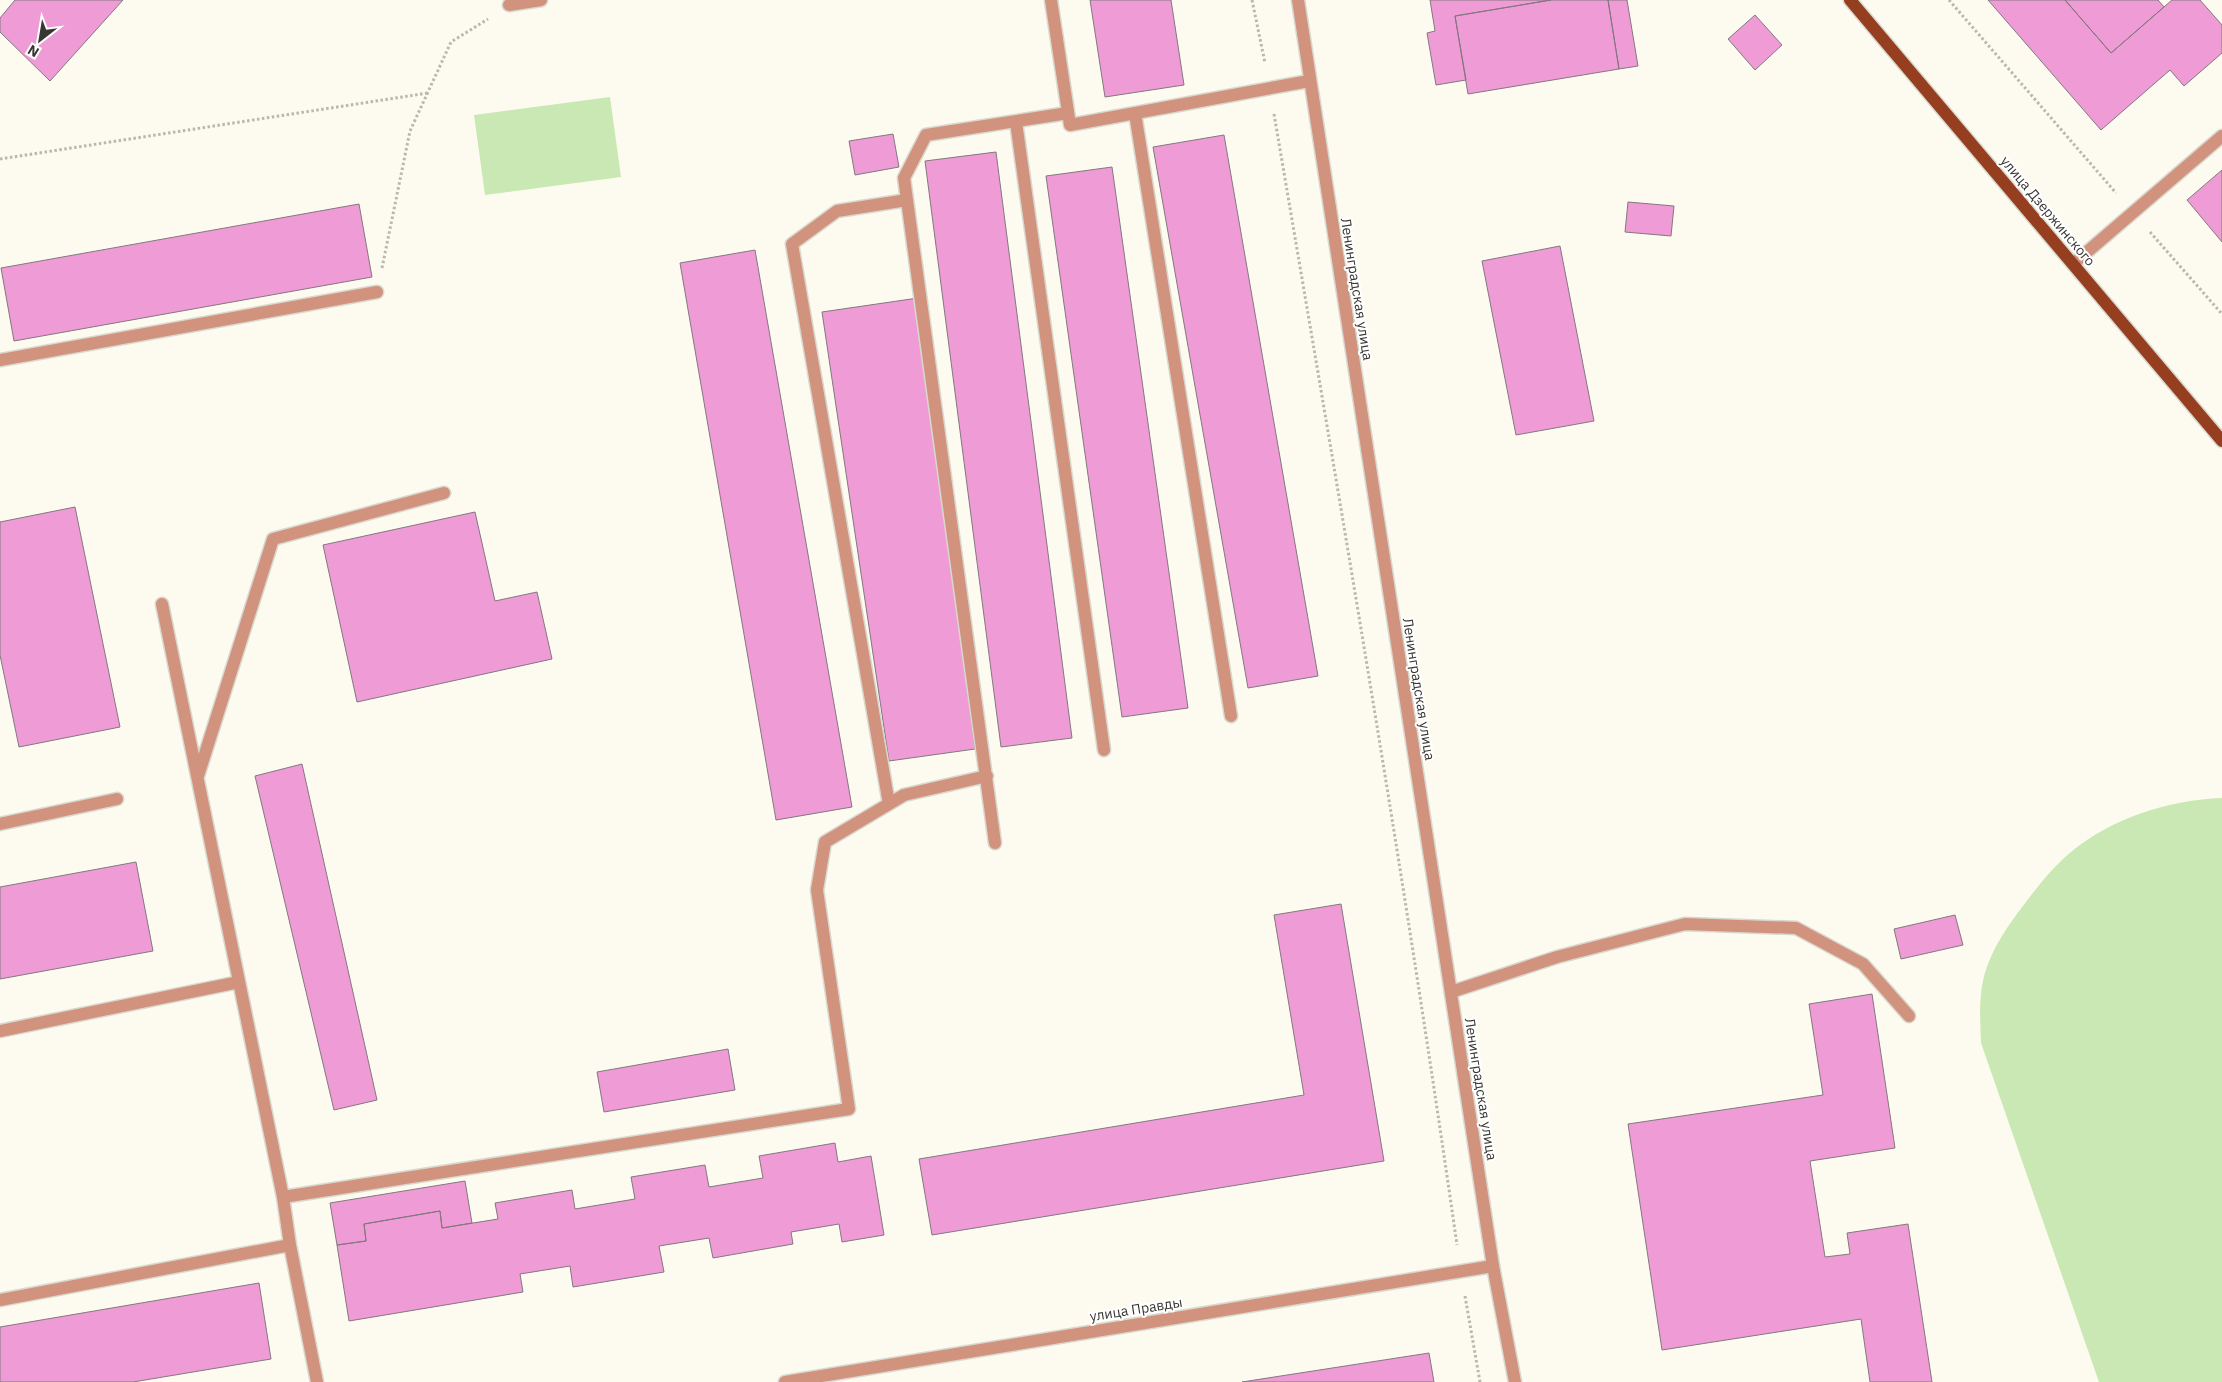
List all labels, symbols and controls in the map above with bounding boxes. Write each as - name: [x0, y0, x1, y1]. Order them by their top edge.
- north arrow: [15, 15, 65, 65]
- text: N: [24, 41, 42, 61]
- street label: улица Дзержинского: [1997, 152, 2099, 270]
- street label: Ленинградская улица: [1337, 216, 1377, 362]
- street label: Ленинградская улица: [1399, 616, 1439, 762]
- street label: Ленинградская улица: [1461, 1016, 1501, 1162]
- street label: улица Правды: [1088, 1293, 1184, 1325]

